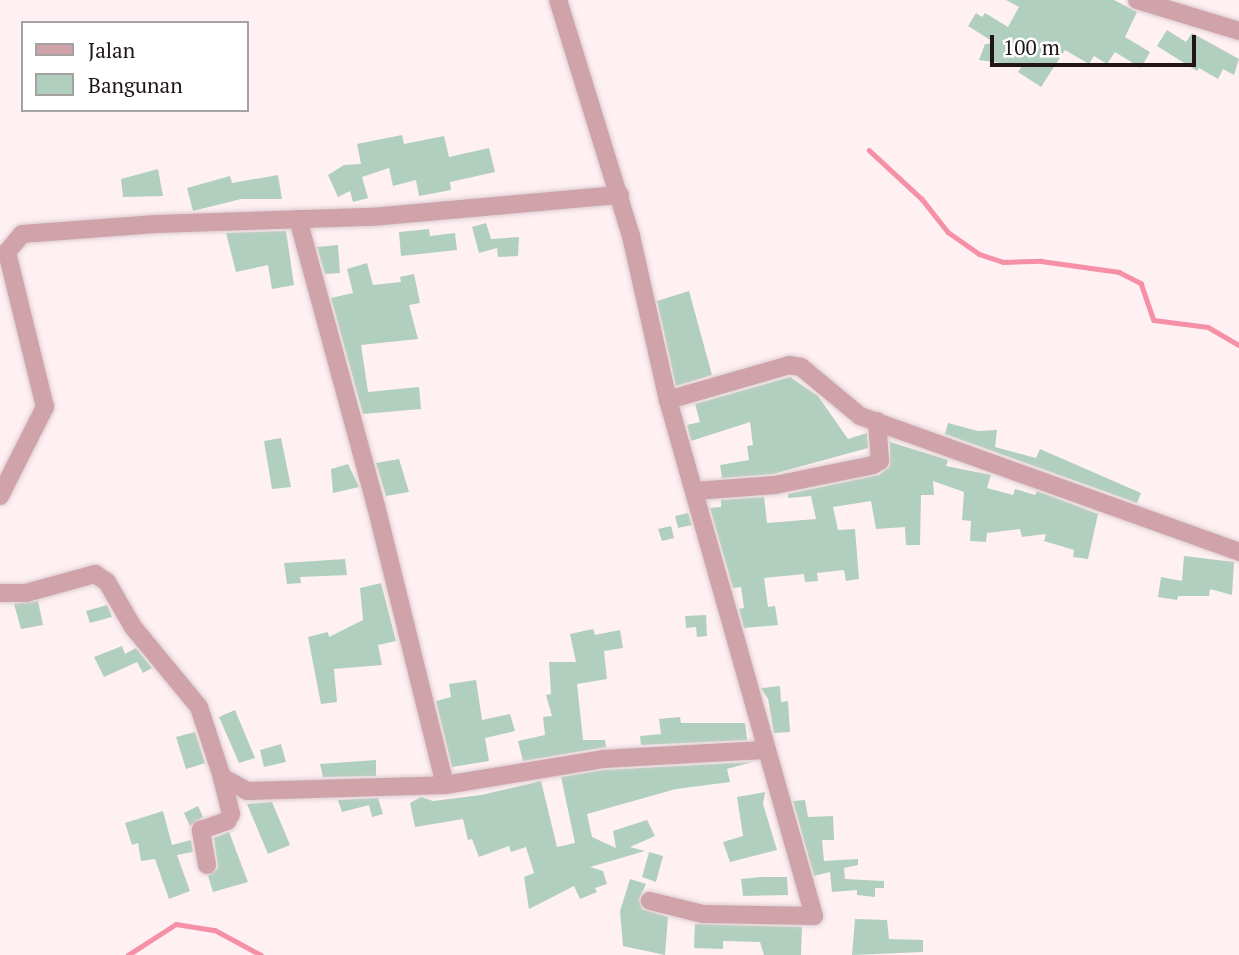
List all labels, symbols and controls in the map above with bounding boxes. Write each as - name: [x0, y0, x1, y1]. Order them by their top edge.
- legend: [21, 21, 248, 112]
- scale bar: [994, 21, 1200, 65]
- text: 100 m: [1003, 33, 1060, 61]
- text: Jalan: [88, 36, 135, 64]
- text: Bangunan: [88, 71, 183, 99]

